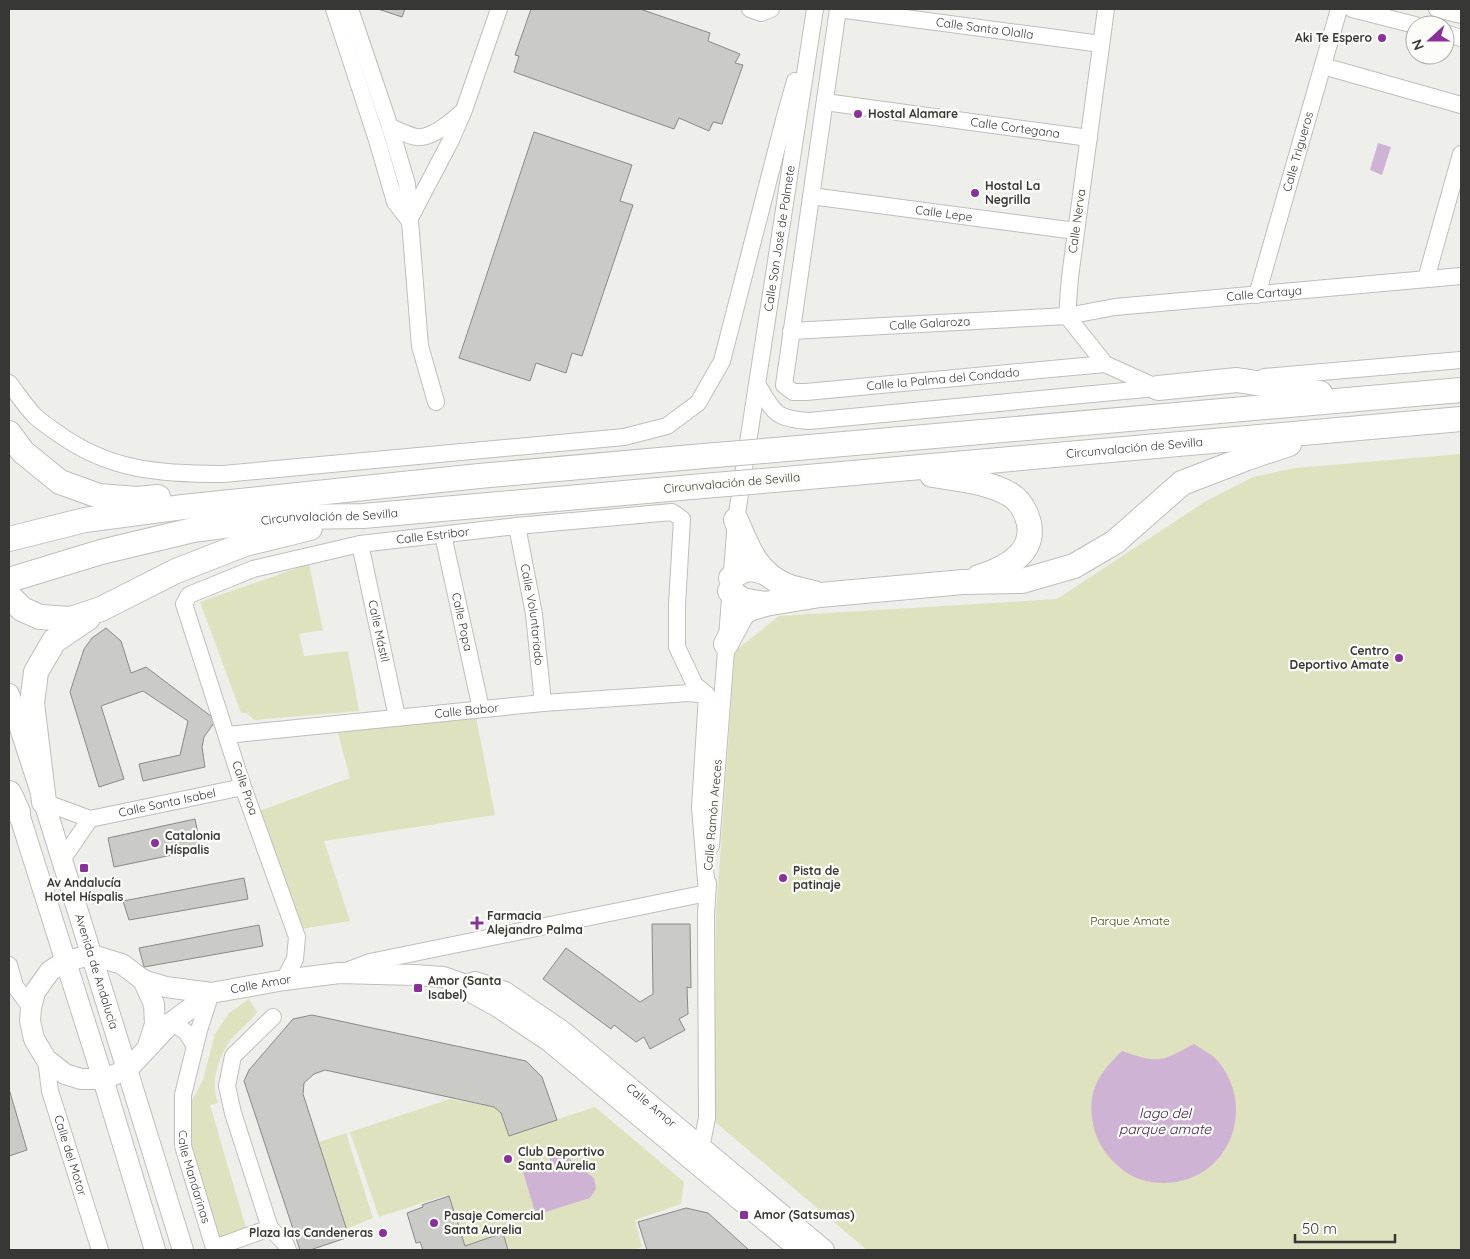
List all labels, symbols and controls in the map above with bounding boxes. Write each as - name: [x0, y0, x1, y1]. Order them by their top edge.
- street label: Calle Santa Olalla: [935, 14, 1034, 42]
- north arrow: [1405, 15, 1455, 65]
- place label: Aki Te Espero: [1295, 30, 1373, 45]
- marker: Aki Te Espero: [1376, 32, 1388, 44]
- text: N: [1408, 37, 1428, 53]
- place label: Hostal Alamare: [868, 106, 958, 121]
- marker: Hostal Alamare: [852, 108, 864, 120]
- street label: Calle Trigueros: [1279, 110, 1316, 193]
- street label: Calle Cortegana: [970, 114, 1061, 141]
- street label: Calle San José de Palmete: [760, 164, 798, 312]
- place label: Hostal La Negrilla: [985, 178, 1040, 207]
- marker: Hostal La Negrilla: [969, 187, 981, 199]
- street label: Calle Nerva: [1065, 188, 1088, 254]
- street label: Calle Lepe: [914, 202, 974, 224]
- street label: Calle Cartaya: [1226, 282, 1303, 304]
- street label: Calle Galaroza: [889, 313, 971, 333]
- street label: Calle la Palma del Condado: [866, 364, 1020, 393]
- street label: Circunvalación de Sevilla: [1066, 434, 1204, 461]
- street label: Circunvalación de Sevilla: [663, 469, 801, 496]
- street label: Circunvalación de Sevilla: [260, 505, 398, 528]
- street label: Calle Estribor: [395, 523, 470, 547]
- street label: Calle Voluntariado: [517, 563, 547, 666]
- street label: Calle Popa: [449, 591, 476, 652]
- street label: Calle Mástil: [365, 599, 393, 663]
- place label: Centro Deportivo Amate: [1290, 643, 1389, 672]
- marker: Centro Deportivo Amate: [1393, 652, 1405, 664]
- street label: Calle Babor: [434, 699, 500, 721]
- street label: Calle Ramón Areces: [700, 758, 725, 871]
- street label: Calle Proa: [229, 759, 262, 817]
- street label: Calle Santa Isabel: [117, 785, 217, 820]
- place label: Catalonia Híspalis: [165, 828, 221, 857]
- marker: Catalonia Híspalis: [149, 837, 161, 849]
- marker: Av Andalucía Hotel Híspalis: [78, 862, 90, 874]
- place label: Pista de patinaje: [793, 863, 841, 892]
- marker: Pista de patinaje: [777, 872, 789, 884]
- place label: Av Andalucía Hotel Híspalis: [45, 875, 124, 904]
- place label: Farmacia Alejandro Palma: [487, 908, 583, 937]
- street label: Avenida de Andalucía: [72, 912, 122, 1031]
- park label: Parque Amate: [1090, 913, 1170, 928]
- marker: Farmacia Alejandro Palma: [471, 917, 483, 929]
- street label: Calle Amor: [229, 971, 292, 996]
- place label: Amor (Santa Isabel): [428, 973, 501, 1002]
- marker: Amor (Santa Isabel): [412, 982, 424, 994]
- street label: Calle Amor: [623, 1080, 680, 1131]
- water label: lago del parque amate: [1119, 1104, 1212, 1138]
- street label: Calle del Motor: [51, 1113, 91, 1198]
- street label: Calle Mandarinas: [176, 1130, 214, 1225]
- place label: Club Deportivo Santa Aurelia: [518, 1144, 605, 1173]
- marker: Club Deportivo Santa Aurelia: [502, 1153, 514, 1165]
- place label: Amor (Satsumas): [754, 1207, 854, 1222]
- place label: Pasaje Comercial Santa Aurelia: [444, 1208, 544, 1237]
- marker: Amor (Satsumas): [738, 1209, 750, 1221]
- scale bar: [1295, 1212, 1395, 1244]
- marker: Pasaje Comercial Santa Aurelia: [428, 1217, 440, 1229]
- text: 50 m: [1302, 1219, 1337, 1238]
- place label: Plaza las Candeneras: [249, 1225, 373, 1240]
- marker: Plaza las Candeneras: [377, 1227, 389, 1239]

